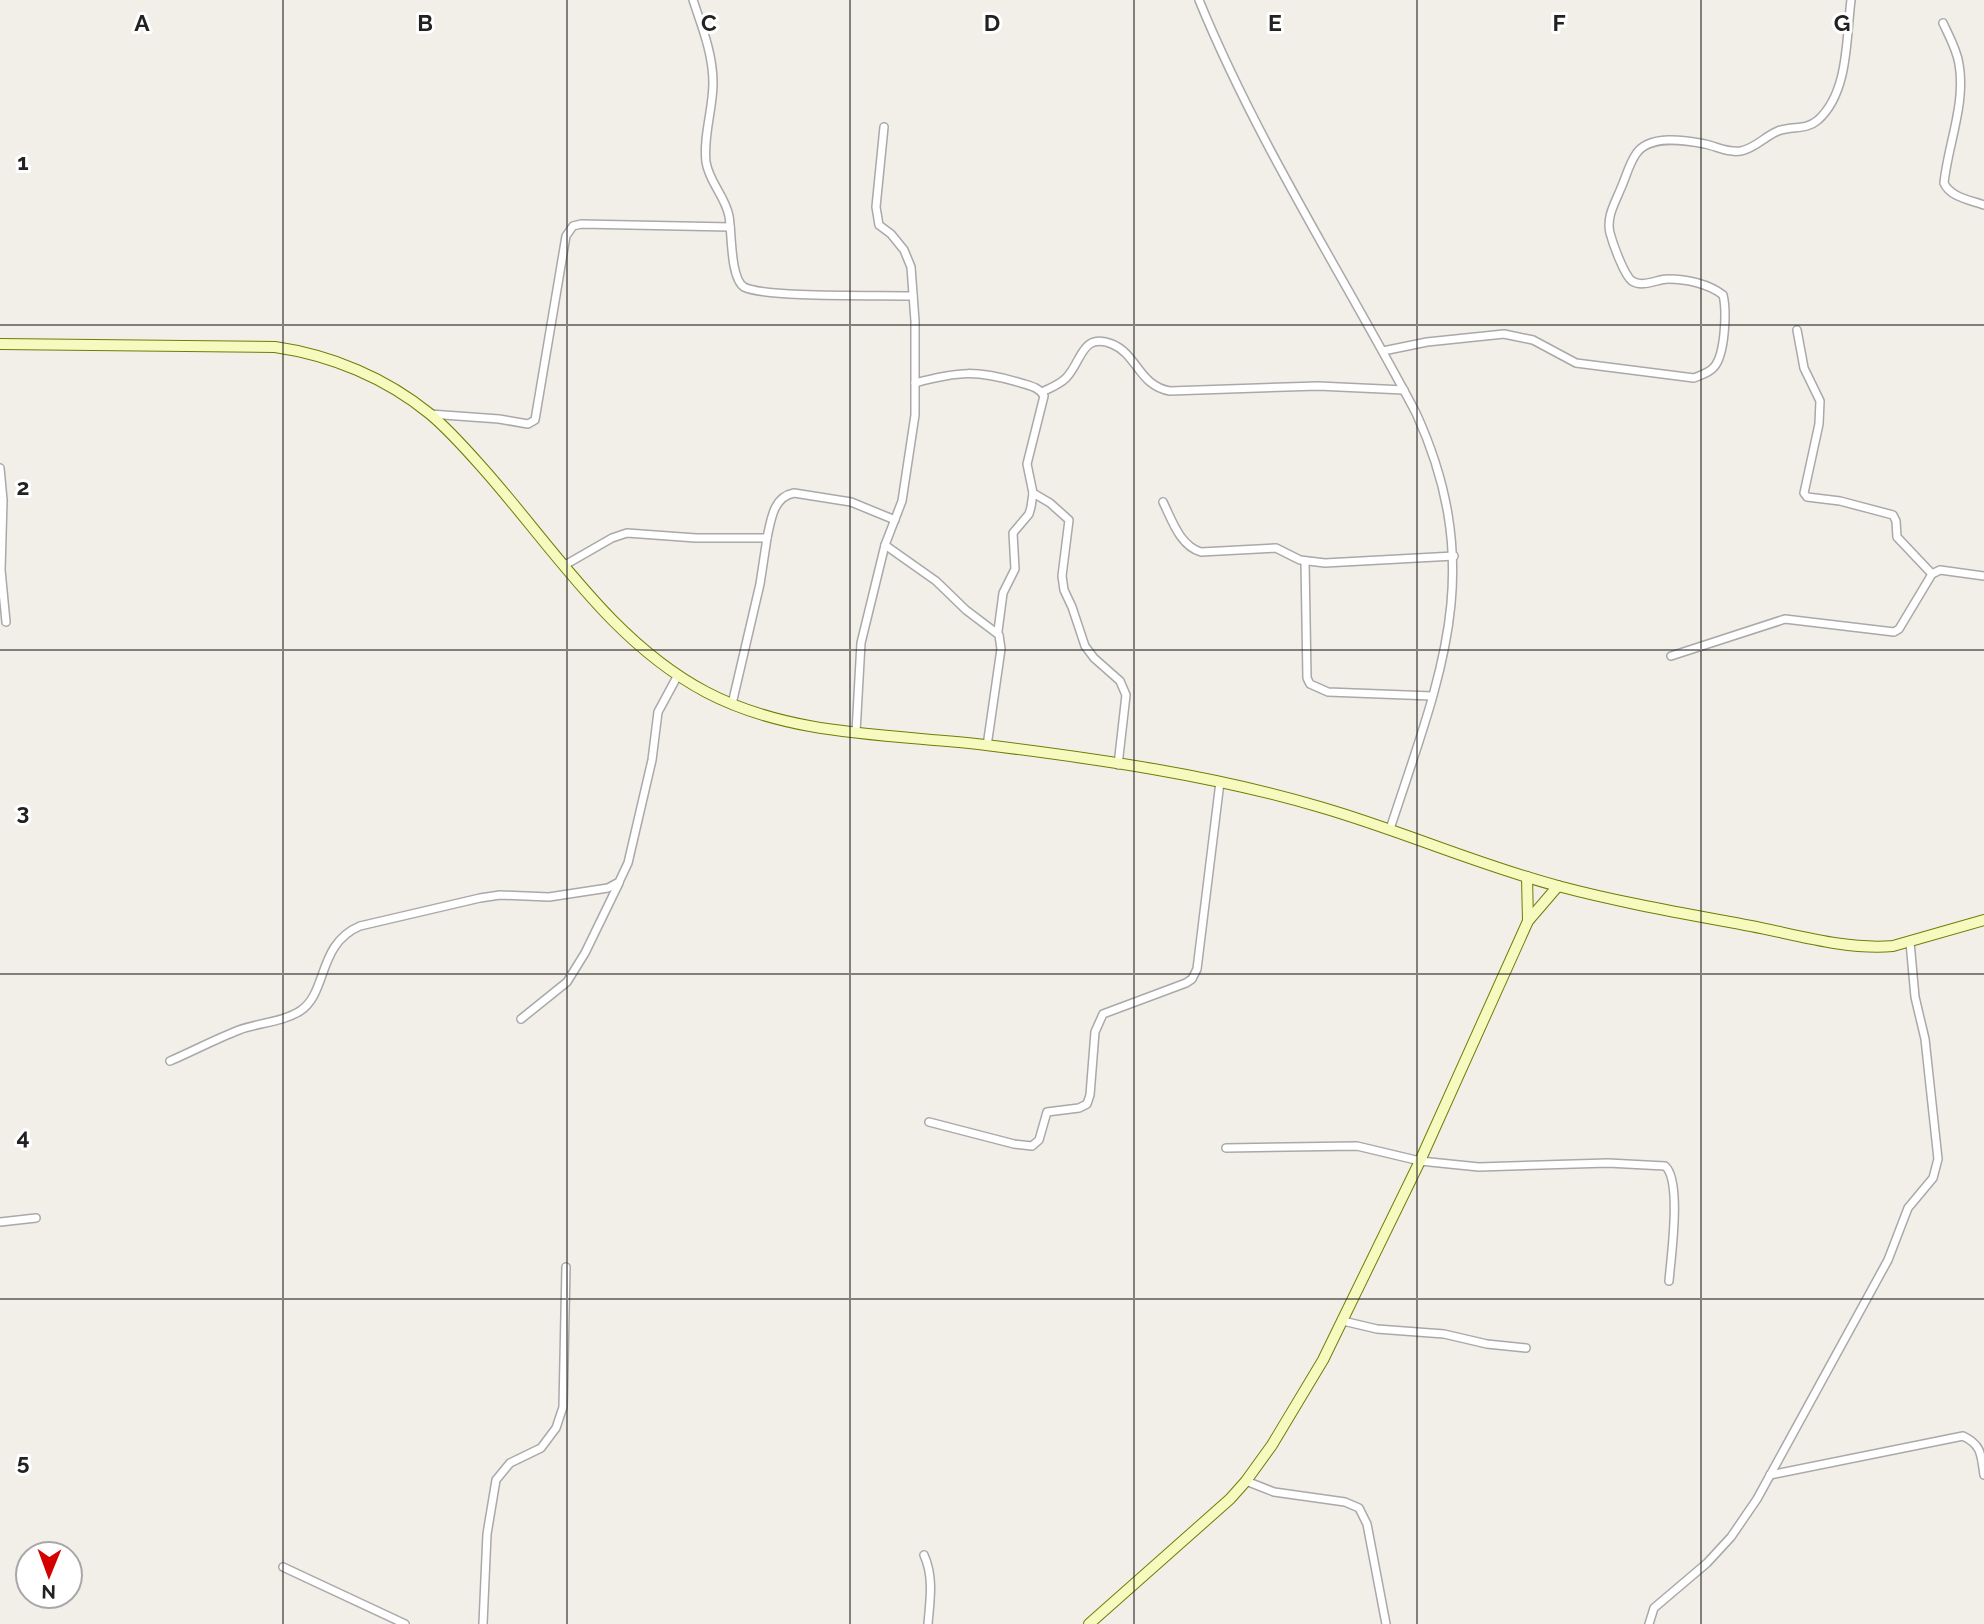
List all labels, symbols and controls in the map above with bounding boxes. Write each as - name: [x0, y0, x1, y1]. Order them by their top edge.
- text: A: [134, 9, 150, 36]
- text: B: [417, 9, 433, 36]
- text: C: [701, 9, 717, 36]
- text: D: [984, 9, 1000, 36]
- text: E: [1268, 9, 1282, 36]
- text: F: [1552, 9, 1566, 36]
- text: G: [1834, 9, 1850, 36]
- text: 1: [17, 148, 29, 175]
- text: 2: [17, 473, 29, 500]
- text: 3: [17, 798, 29, 825]
- text: 4: [16, 1123, 30, 1150]
- text: 5: [17, 1448, 30, 1475]
- north arrow: [14, 1540, 84, 1610]
- text: N: [41, 1581, 56, 1603]

